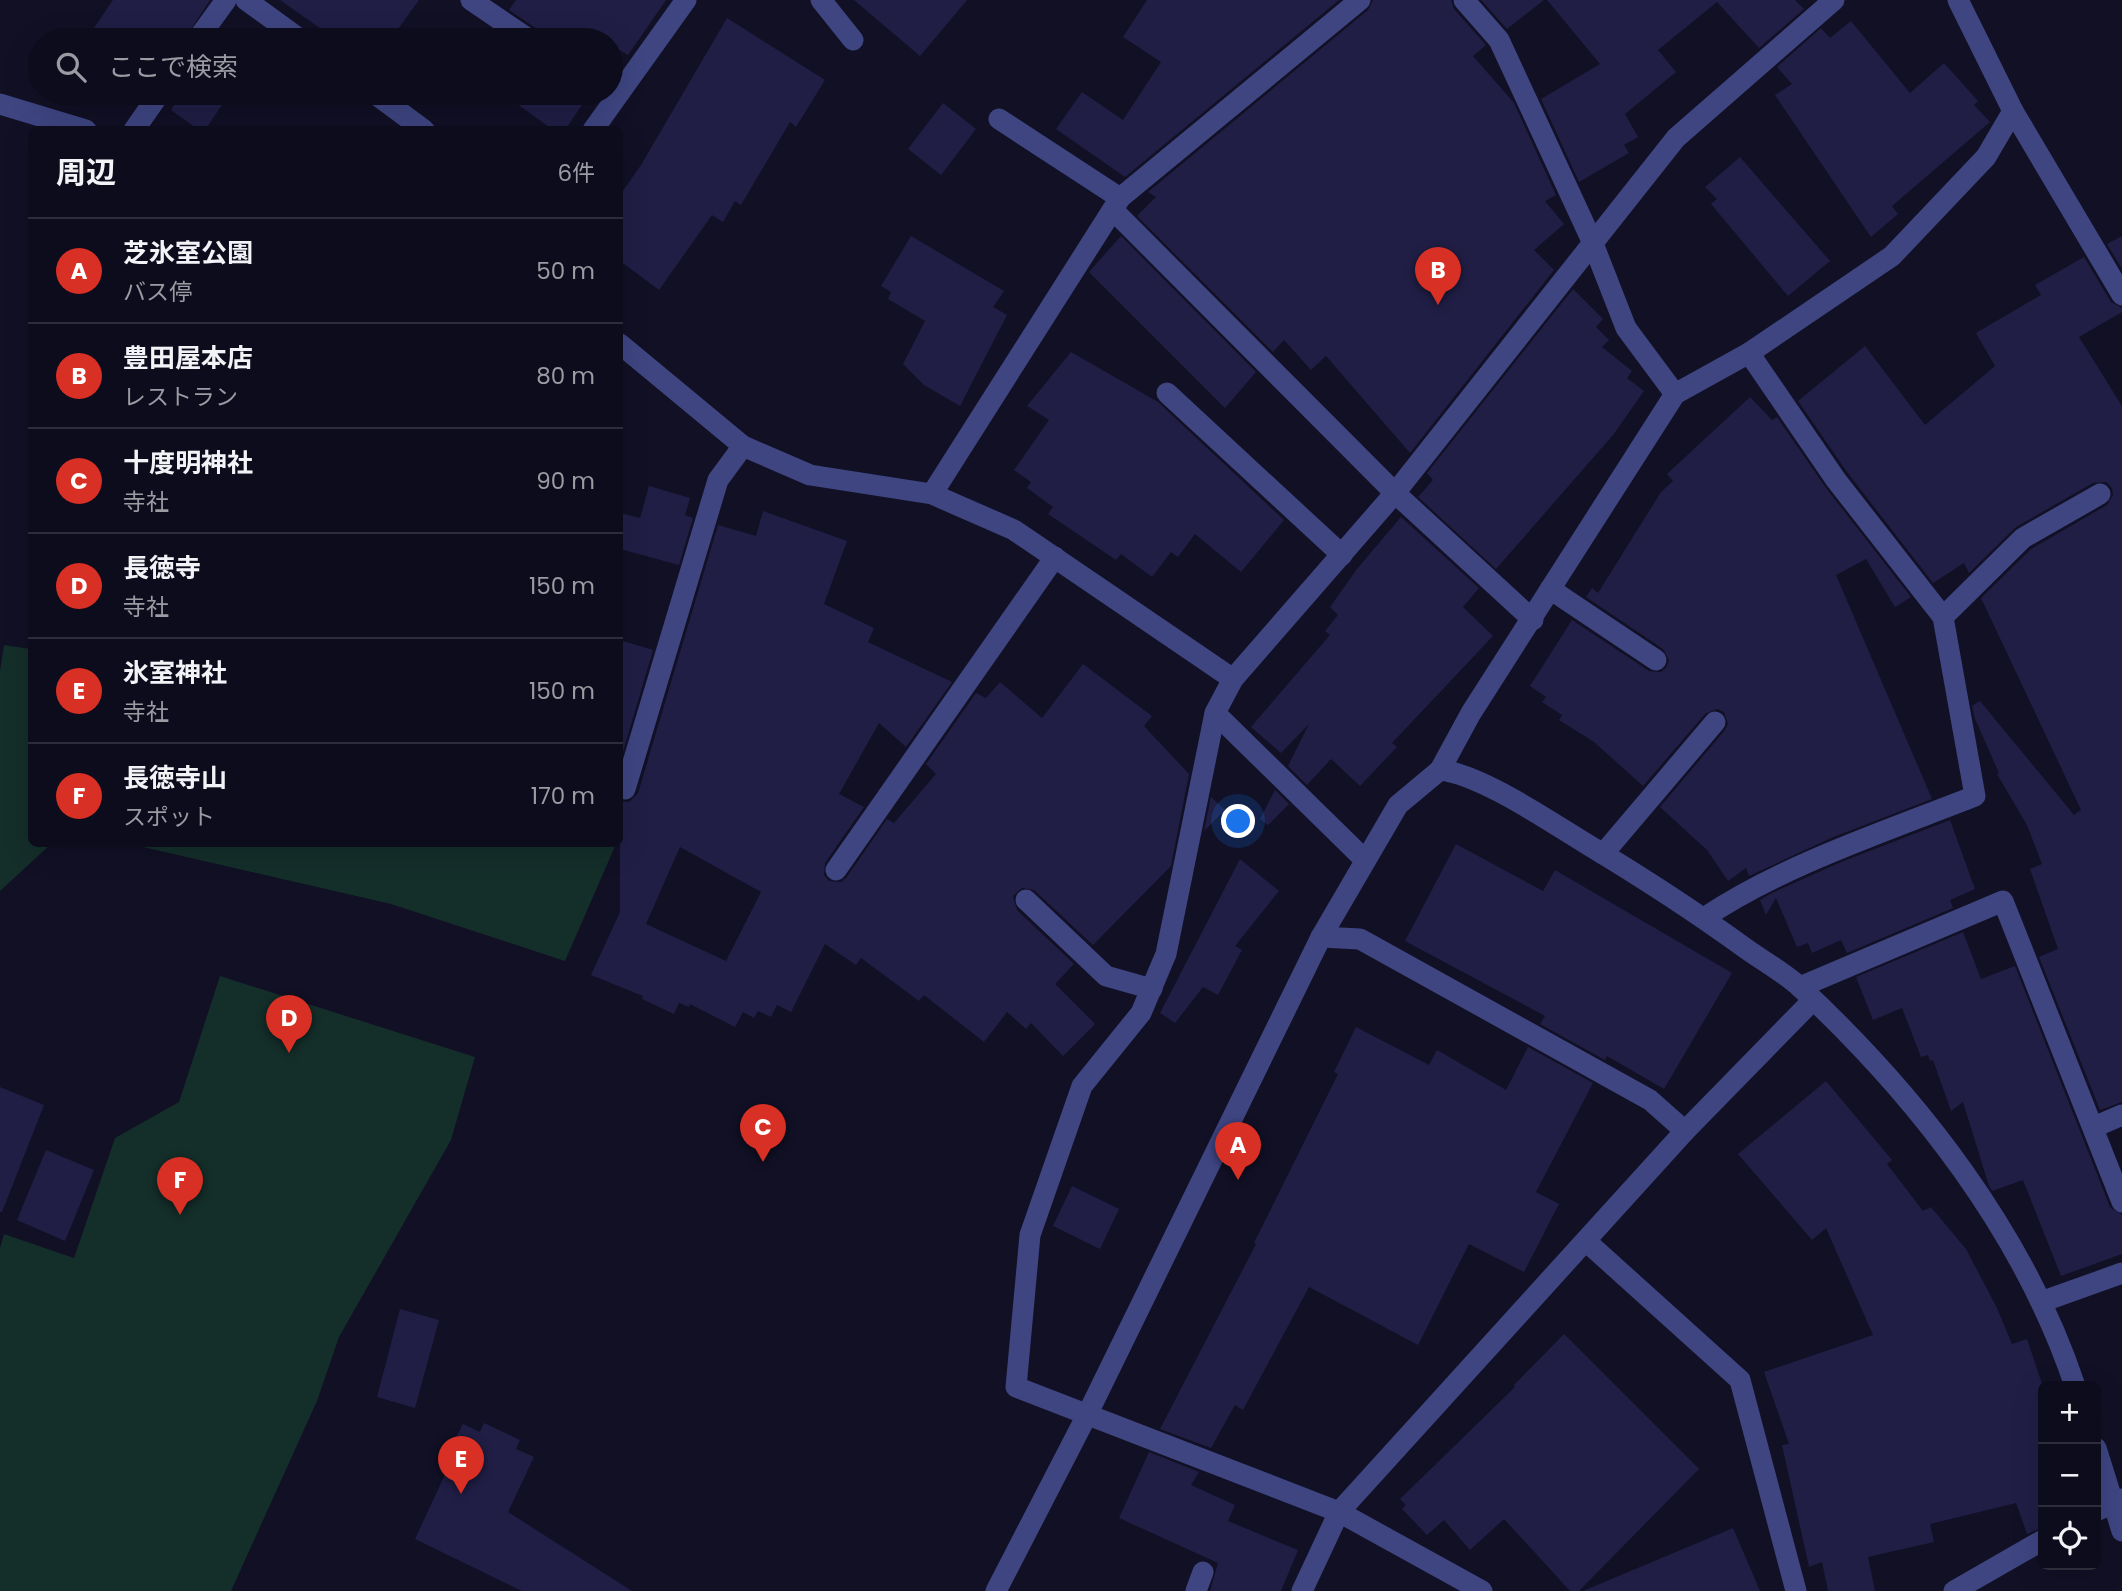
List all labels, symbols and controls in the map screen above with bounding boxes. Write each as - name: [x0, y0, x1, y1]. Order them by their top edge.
- search box: [28, 28, 623, 105]
- icon: search: [52, 48, 90, 86]
- text: ここで検索: [108, 49, 238, 85]
- text: 周辺: [56, 151, 116, 194]
- text: 6件: [557, 157, 595, 189]
- text: 芝氷室公園: [123, 235, 253, 271]
- pin: B: [1415, 247, 1461, 305]
- text: A: [71, 255, 87, 287]
- text: 50 m: [536, 255, 595, 287]
- text: バス停: [123, 276, 192, 308]
- text: 豊田屋本店: [123, 340, 253, 376]
- text: B: [71, 360, 87, 392]
- text: 80 m: [536, 360, 595, 392]
- text: レストラン: [123, 381, 238, 413]
- text: 十度明神社: [123, 445, 253, 481]
- text: C: [70, 465, 88, 497]
- text: 90 m: [536, 465, 595, 497]
- text: 寺社: [123, 486, 169, 518]
- text: 長徳寺: [123, 550, 201, 586]
- text: D: [71, 570, 87, 602]
- text: 150 m: [529, 570, 595, 602]
- text: 寺社: [123, 591, 169, 623]
- text: 氷室神社: [123, 655, 227, 691]
- text: E: [73, 675, 85, 707]
- text: 150 m: [529, 675, 595, 707]
- text: 寺社: [123, 696, 169, 728]
- text: 長徳寺山: [123, 760, 227, 796]
- text: F: [73, 780, 85, 812]
- text: 170 m: [531, 780, 595, 812]
- text: スポット: [123, 801, 215, 833]
- your location: [1221, 804, 1255, 838]
- pin: D: [266, 995, 312, 1053]
- pin: C: [740, 1104, 786, 1162]
- pin: A: [1215, 1122, 1261, 1180]
- pin: F: [157, 1157, 203, 1215]
- map controls: [2038, 1381, 2101, 1570]
- button: +: [2038, 1381, 2101, 1444]
- pin: E: [438, 1436, 484, 1494]
- button: −: [2038, 1444, 2101, 1507]
- button: locate: [2038, 1507, 2101, 1570]

